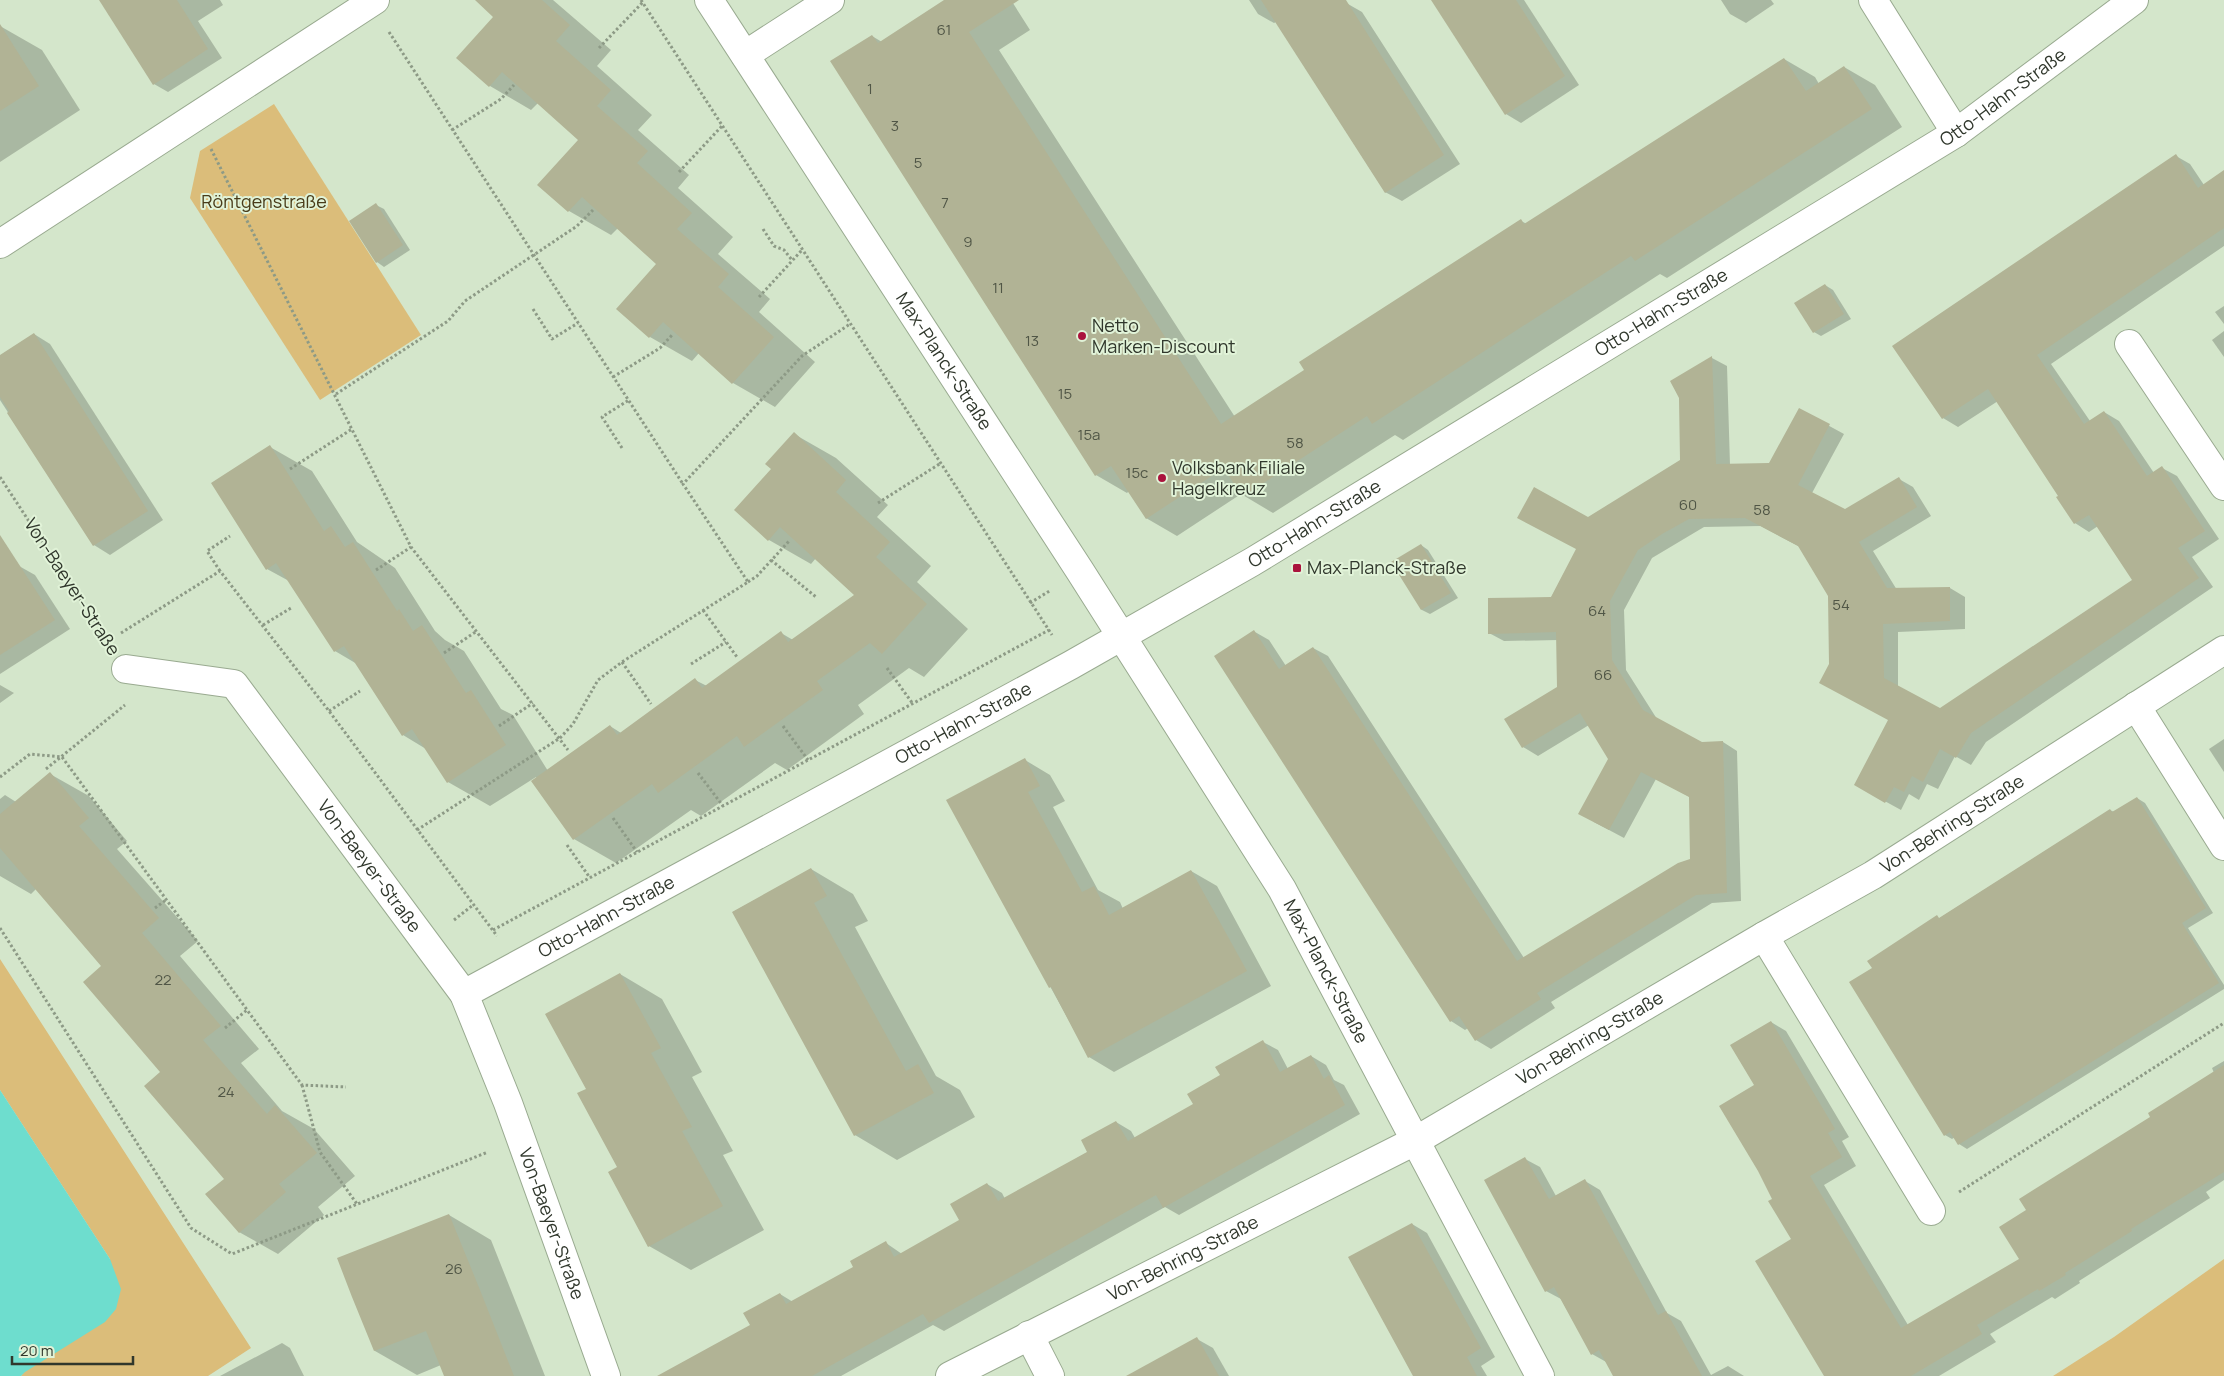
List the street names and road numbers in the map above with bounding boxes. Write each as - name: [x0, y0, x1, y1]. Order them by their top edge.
- street label: Otto-Hahn-Straße: [1935, 42, 2071, 151]
- street label: Otto-Hahn-Straße: [1590, 262, 1732, 361]
- street label: Max-Planck-Straße: [891, 287, 998, 434]
- street label: Otto-Hahn-Straße: [1243, 473, 1385, 573]
- street label: Von-Baeyer-Straße: [19, 513, 126, 660]
- street label: Otto-Hahn-Straße: [890, 676, 1035, 769]
- street label: Von-Behring-Straße: [1875, 768, 2028, 878]
- street label: Von-Baeyer-Straße: [313, 794, 427, 937]
- street label: Otto-Hahn-Straße: [534, 869, 678, 963]
- street label: Max-Planck-Straße: [1279, 895, 1375, 1047]
- street label: Von-Behring-Straße: [1512, 985, 1667, 1090]
- street label: Von-Baeyer-Straße: [514, 1144, 591, 1303]
- street label: Von-Behring-Straße: [1103, 1209, 1262, 1306]

